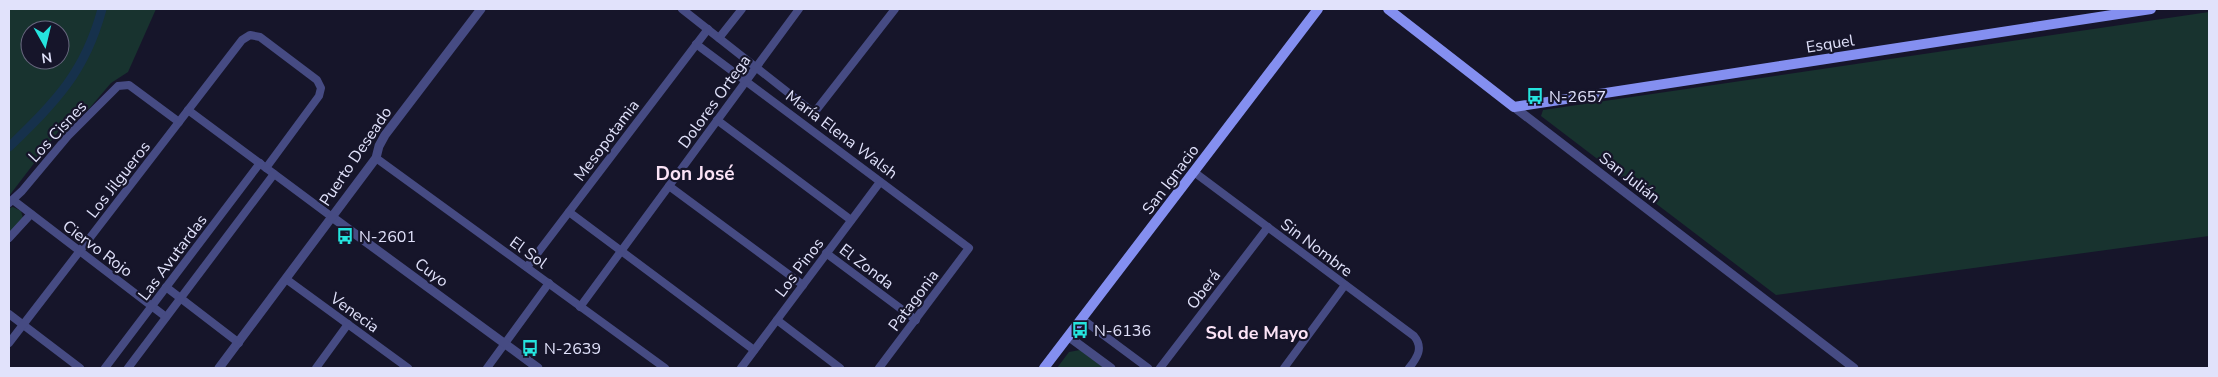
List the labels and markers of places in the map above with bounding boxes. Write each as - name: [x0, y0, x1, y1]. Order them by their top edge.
- bus stop icon: N-2657: [1525, 86, 1545, 106]
- place label: N-2657: [1549, 86, 1606, 108]
- bus stop icon: N-2601: [335, 226, 355, 246]
- place label: N-2601: [359, 226, 416, 248]
- bus stop icon: N-6136: [1070, 320, 1090, 340]
- place label: N-6136: [1094, 320, 1151, 342]
- bus stop icon: N-2639: [520, 338, 540, 358]
- place label: N-2639: [544, 338, 601, 360]

